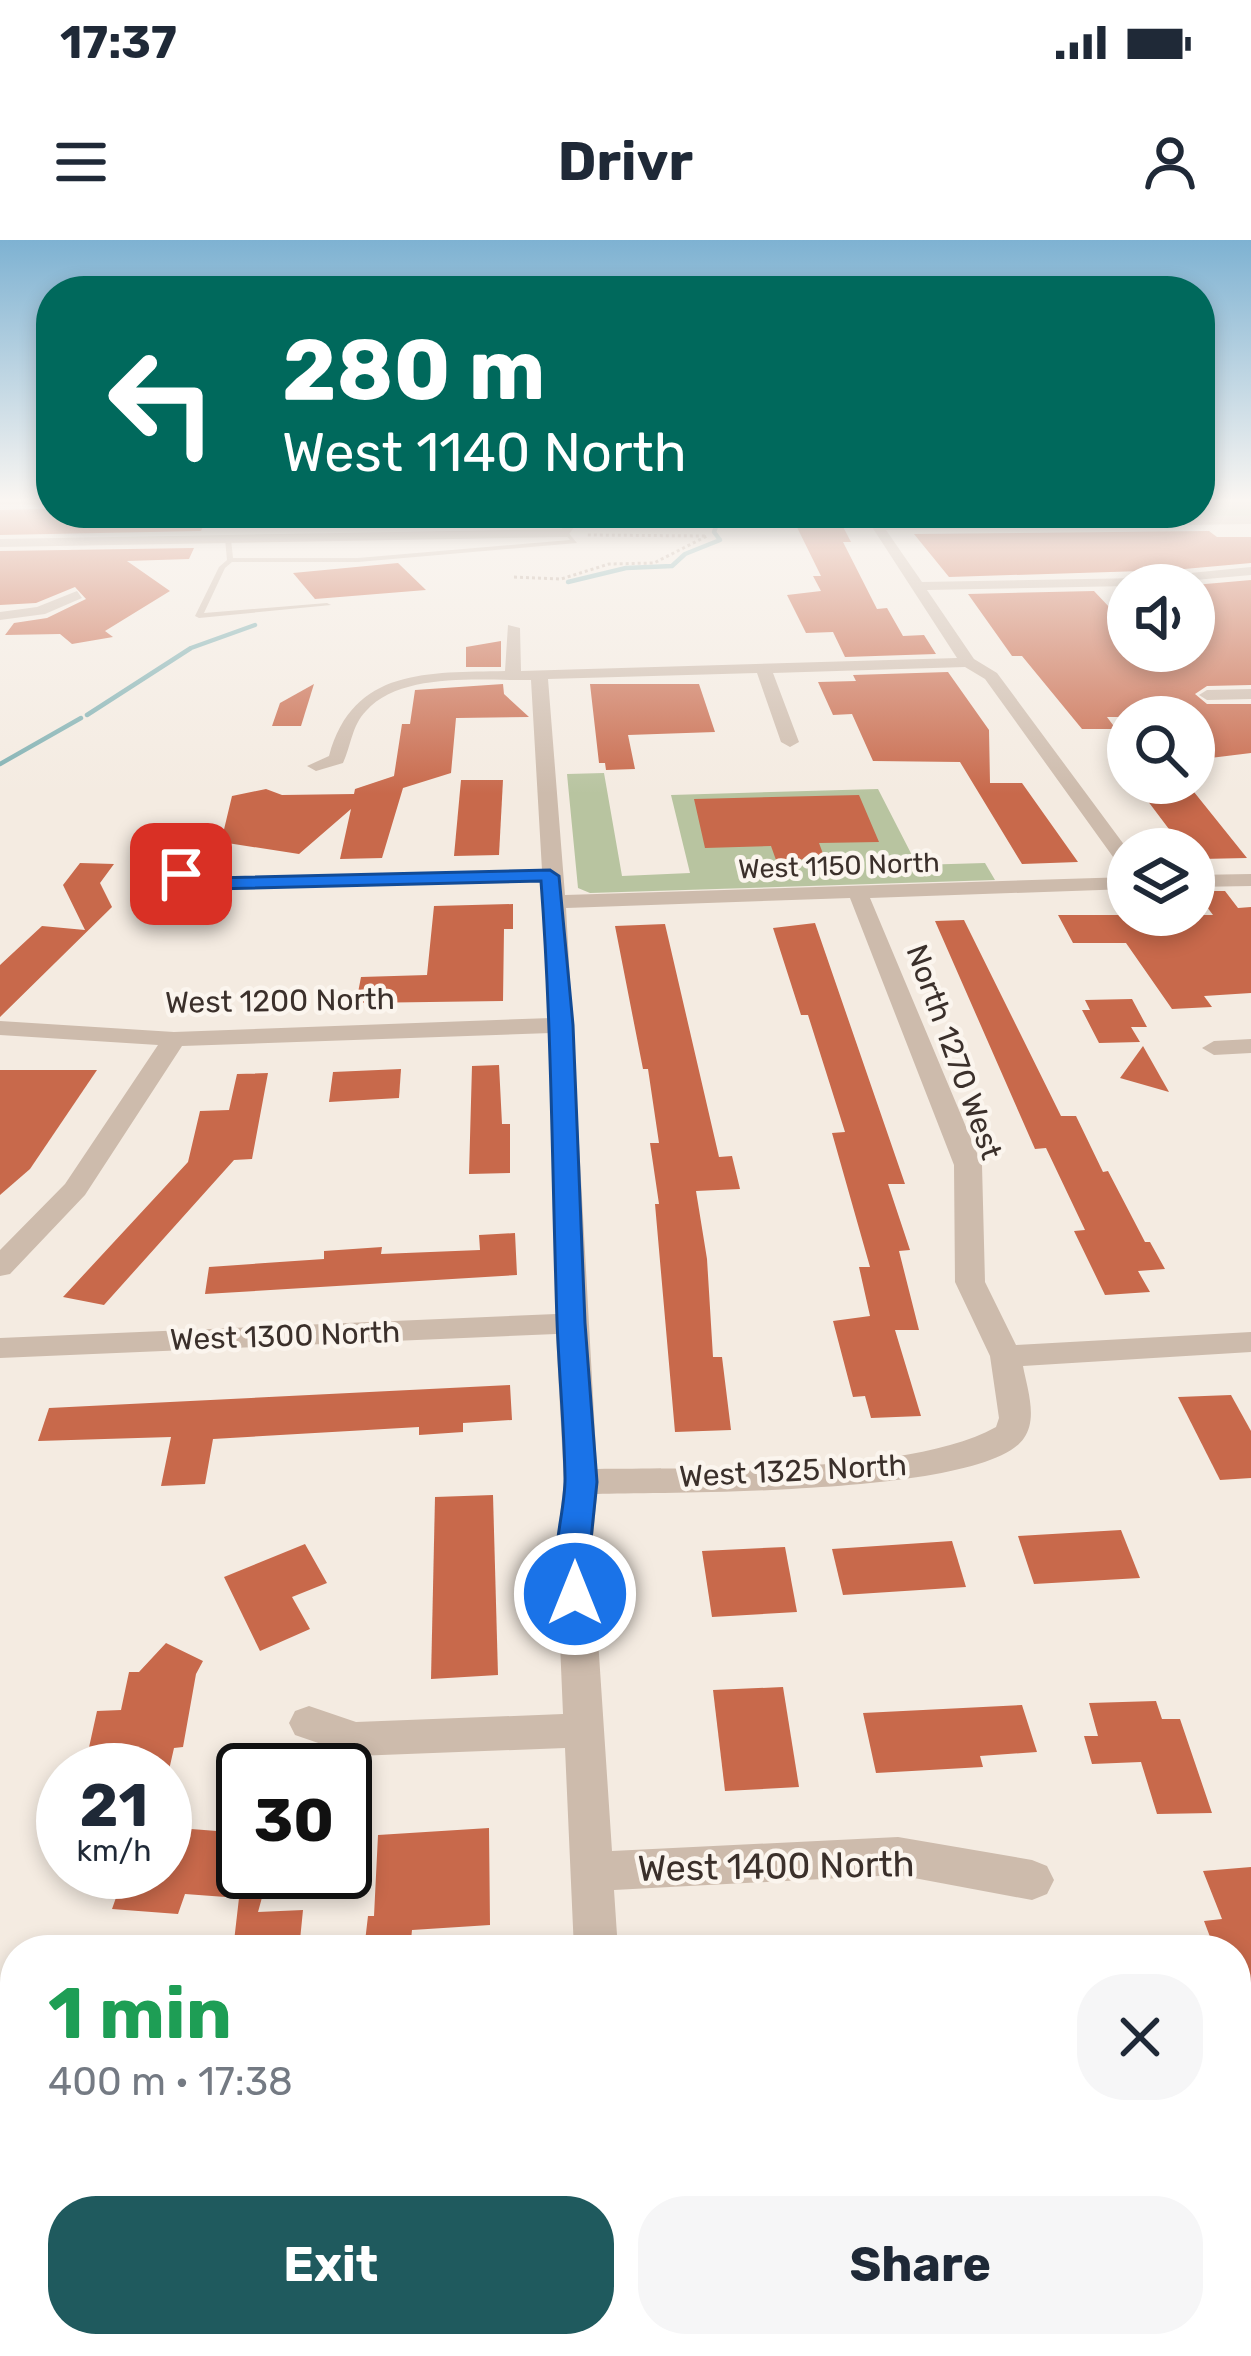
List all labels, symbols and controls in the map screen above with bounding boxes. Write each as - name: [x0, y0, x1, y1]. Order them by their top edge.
- text: 17:37: [60, 16, 177, 69]
- icon: menu: [48, 129, 114, 195]
- icon: person: [1137, 129, 1203, 195]
- text: Drivr: [558, 130, 693, 194]
- text: 280 m: [282, 320, 545, 420]
- icon: left: [84, 324, 240, 480]
- text: West 1140 North: [282, 421, 687, 485]
- map controls: [1107, 564, 1215, 936]
- button: sound: [1107, 564, 1215, 672]
- button: search: [1107, 696, 1215, 804]
- pin: [130, 823, 232, 925]
- button: layers: [1107, 828, 1215, 936]
- icon: arrive: [148, 841, 214, 907]
- street label: West 1150 North: [738, 846, 940, 886]
- street label: North 1270 West: [898, 940, 1010, 1164]
- street label: West 1200 North: [165, 981, 395, 1021]
- street label: West 1300 North: [169, 1314, 401, 1358]
- street label: West 1325 North: [678, 1447, 908, 1495]
- position arrow: [512, 1531, 638, 1657]
- speed limit sign: 30: [216, 1743, 372, 1899]
- text: 21: [80, 1770, 148, 1841]
- text: km/h: [77, 1833, 151, 1869]
- street label: West 1400 North: [637, 1842, 915, 1890]
- text: 1 min: [48, 1971, 232, 2056]
- button: close: [1077, 1974, 1203, 2100]
- text: 400 m · 17:38: [48, 2059, 293, 2105]
- button: Exit: [48, 2196, 614, 2334]
- button: Share: [638, 2196, 1203, 2334]

